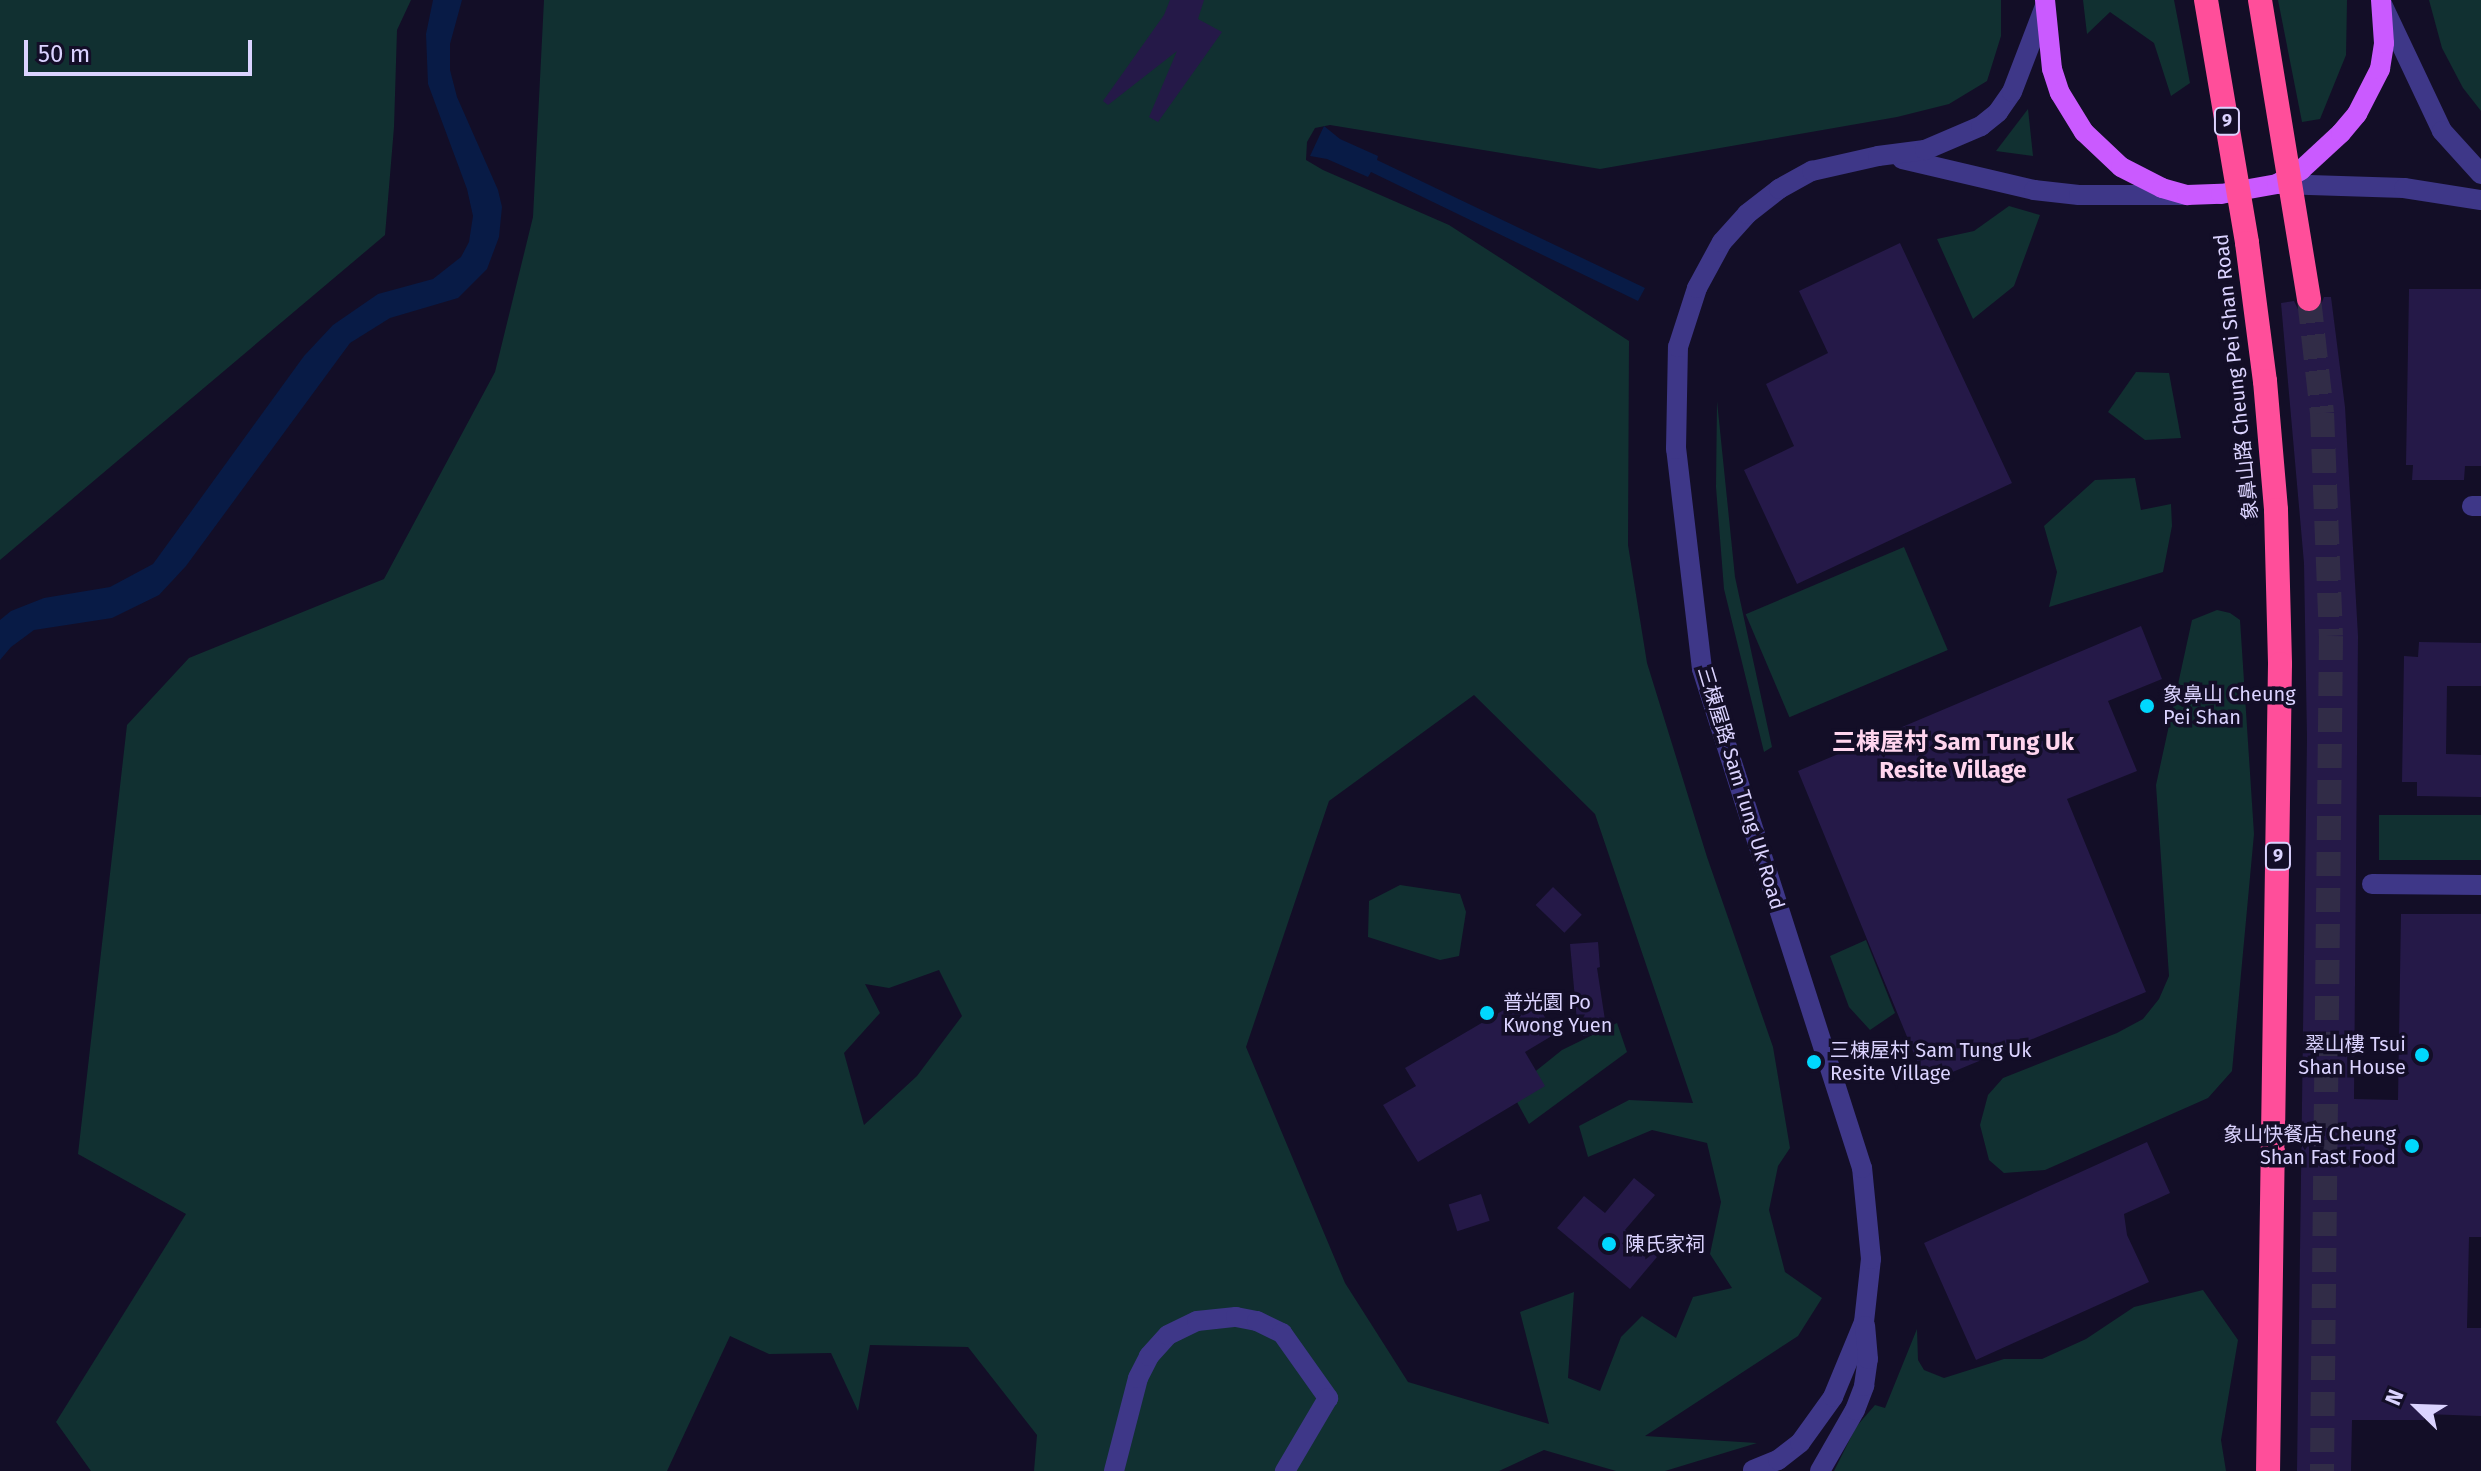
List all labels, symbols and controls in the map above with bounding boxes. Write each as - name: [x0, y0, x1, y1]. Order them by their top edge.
- scale bar: [28, 24, 256, 74]
- text: 50 m: [38, 40, 90, 68]
- road number: 9: [2213, 107, 2241, 135]
- street label: 象鼻山路 Cheung Pei Shan Road: [2209, 233, 2263, 521]
- street label: 三棟屋路 Sam Tung Uk Road: [1693, 664, 1789, 912]
- place label: 象鼻山 Cheung Pei Shan: [2163, 682, 2296, 729]
- marker: 象鼻山 Cheung Pei Shan: [2138, 697, 2156, 715]
- district label: 三棟屋村 Sam Tung Uk Resite Village: [1832, 729, 2074, 785]
- road number: 9: [2264, 842, 2292, 870]
- place label: 普光園 Po Kwong Yuen: [1503, 990, 1612, 1037]
- marker: 普光園 Po Kwong Yuen: [1478, 1004, 1496, 1022]
- place label: 翠山樓 Tsui Shan House: [2298, 1032, 2406, 1079]
- place label: 三棟屋村 Sam Tung Uk Resite Village: [1830, 1038, 2032, 1085]
- marker: 翠山樓 Tsui Shan House: [2413, 1046, 2431, 1064]
- marker: 三棟屋村 Sam Tung Uk Resite Village: [1805, 1053, 1823, 1071]
- place label: 象山快餐店 Cheung Shan Fast Food: [2223, 1122, 2396, 1169]
- marker: 象山快餐店 Cheung Shan Fast Food: [2403, 1137, 2421, 1155]
- place label: 陳氏家祠: [1625, 1232, 1705, 1256]
- marker: 陳氏家祠: [1600, 1235, 1618, 1253]
- north arrow: [2377, 1367, 2457, 1447]
- text: N: [2379, 1385, 2410, 1409]

